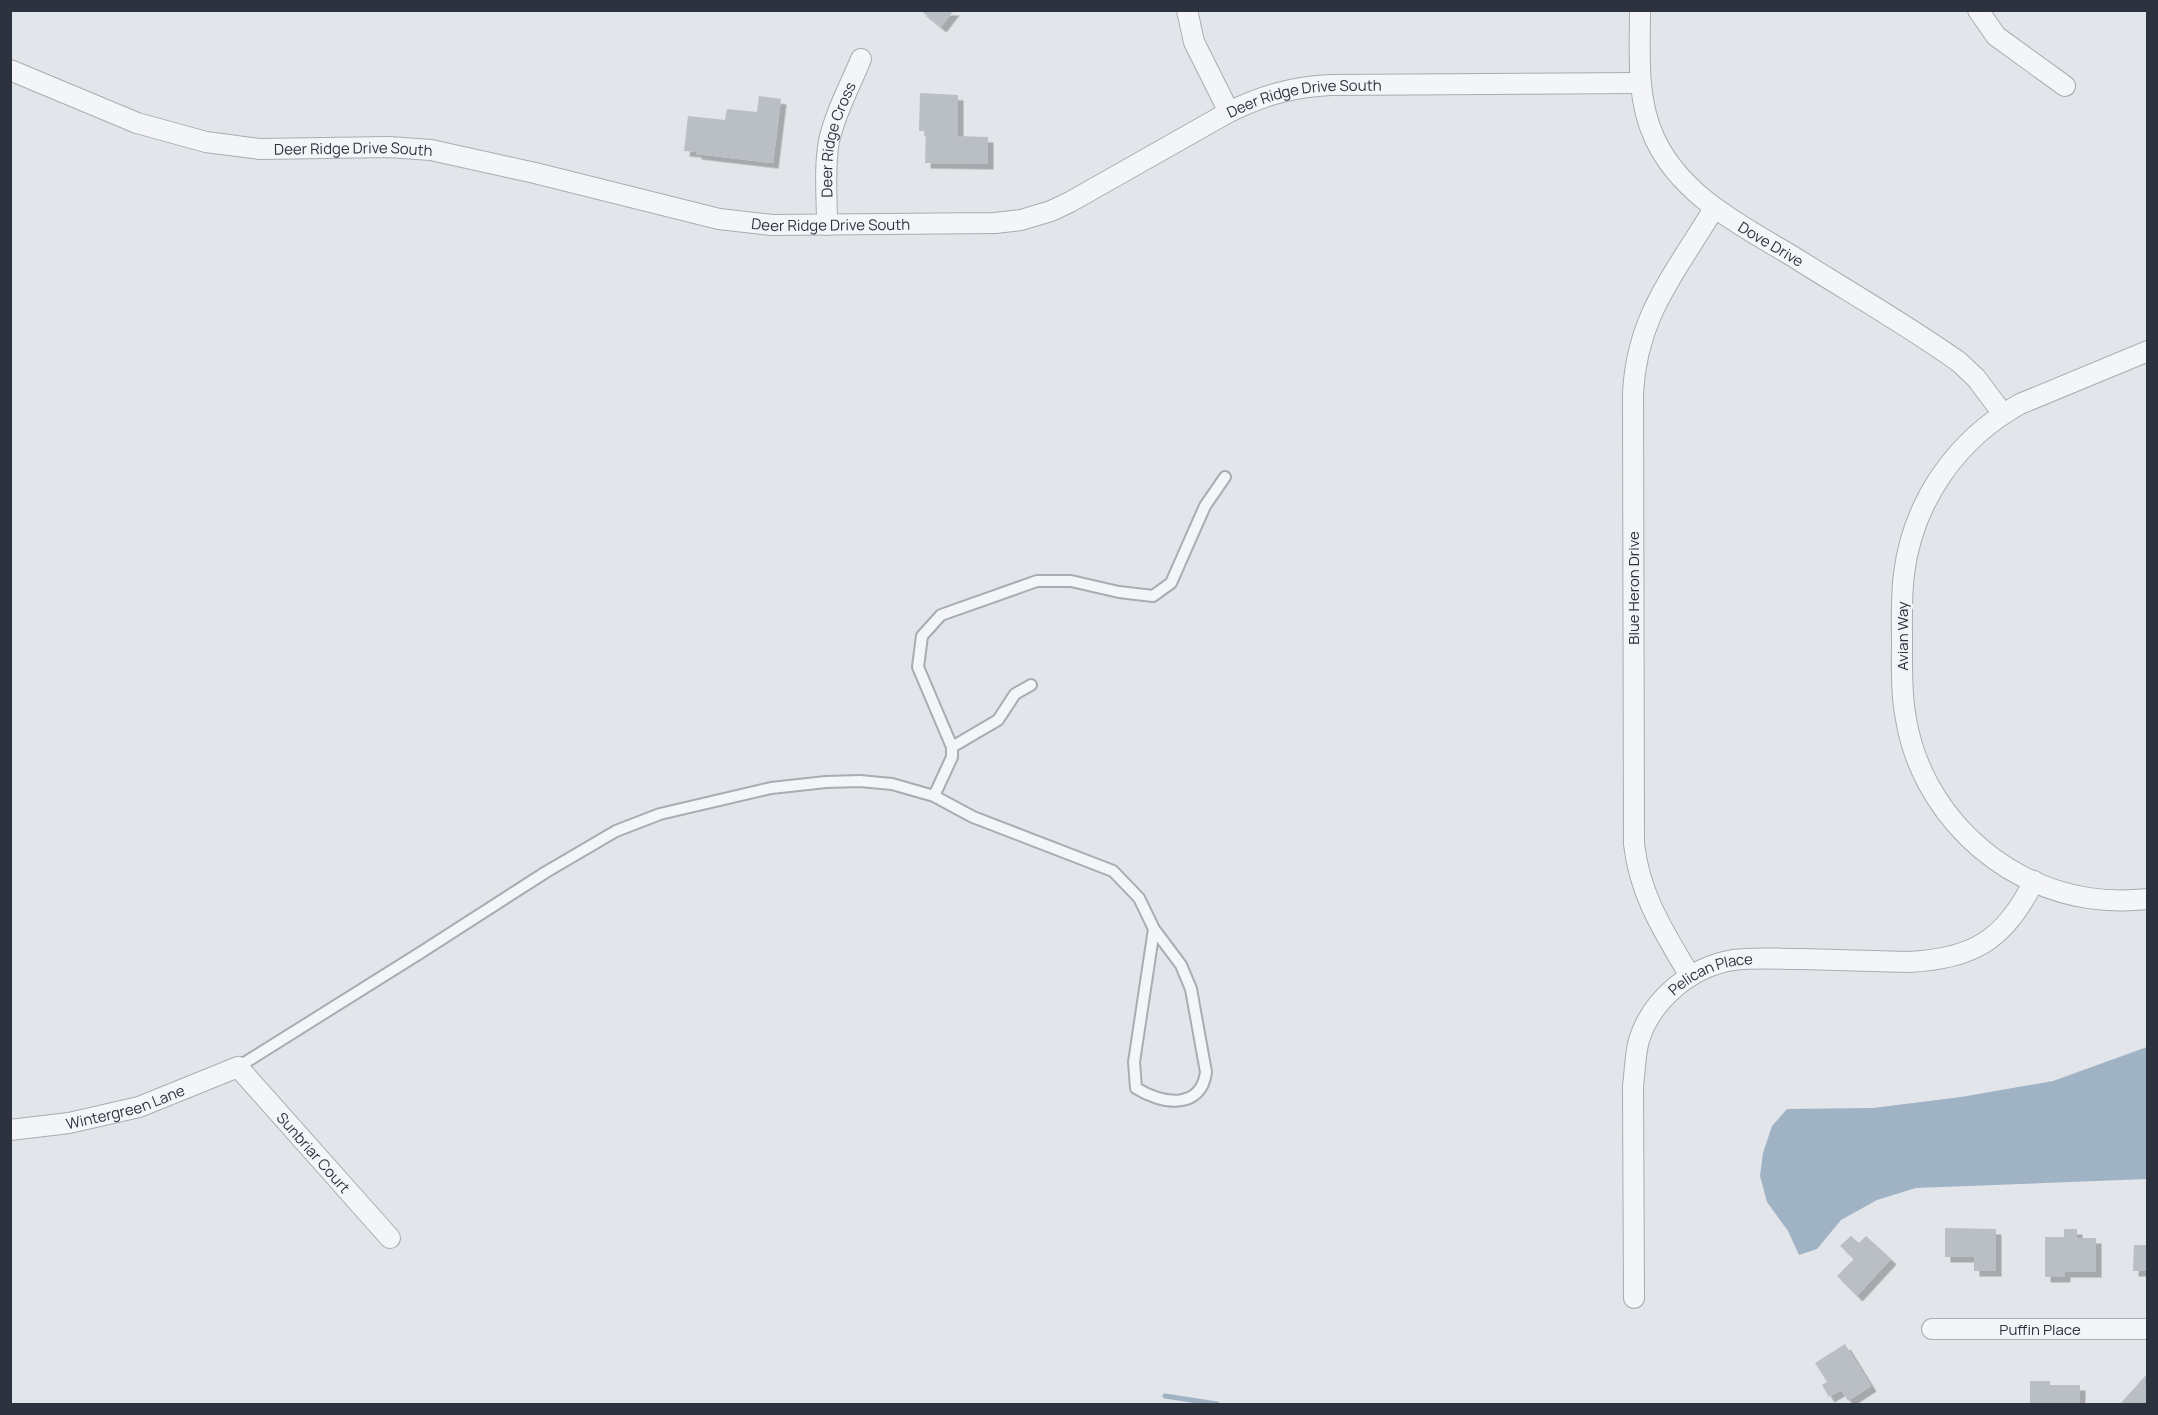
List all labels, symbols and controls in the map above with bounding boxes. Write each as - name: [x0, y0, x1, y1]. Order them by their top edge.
- street label: Deer Ridge Drive South: [1223, 74, 1382, 122]
- street label: Deer Ridge Cross: [816, 78, 860, 198]
- street label: Deer Ridge Drive South: [274, 136, 433, 161]
- street label: Deer Ridge Drive South: [750, 212, 910, 236]
- street label: Dove Drive: [1734, 216, 1808, 271]
- street label: Blue Heron Drive: [1623, 531, 1644, 645]
- street label: Avian Way: [1892, 601, 1913, 671]
- street label: Pelican Place: [1663, 948, 1753, 1000]
- street label: Wintergreen Lane: [64, 1079, 188, 1134]
- street label: Sunbriar Court: [272, 1107, 355, 1197]
- street label: Puffin Place: [1999, 1319, 2081, 1340]

